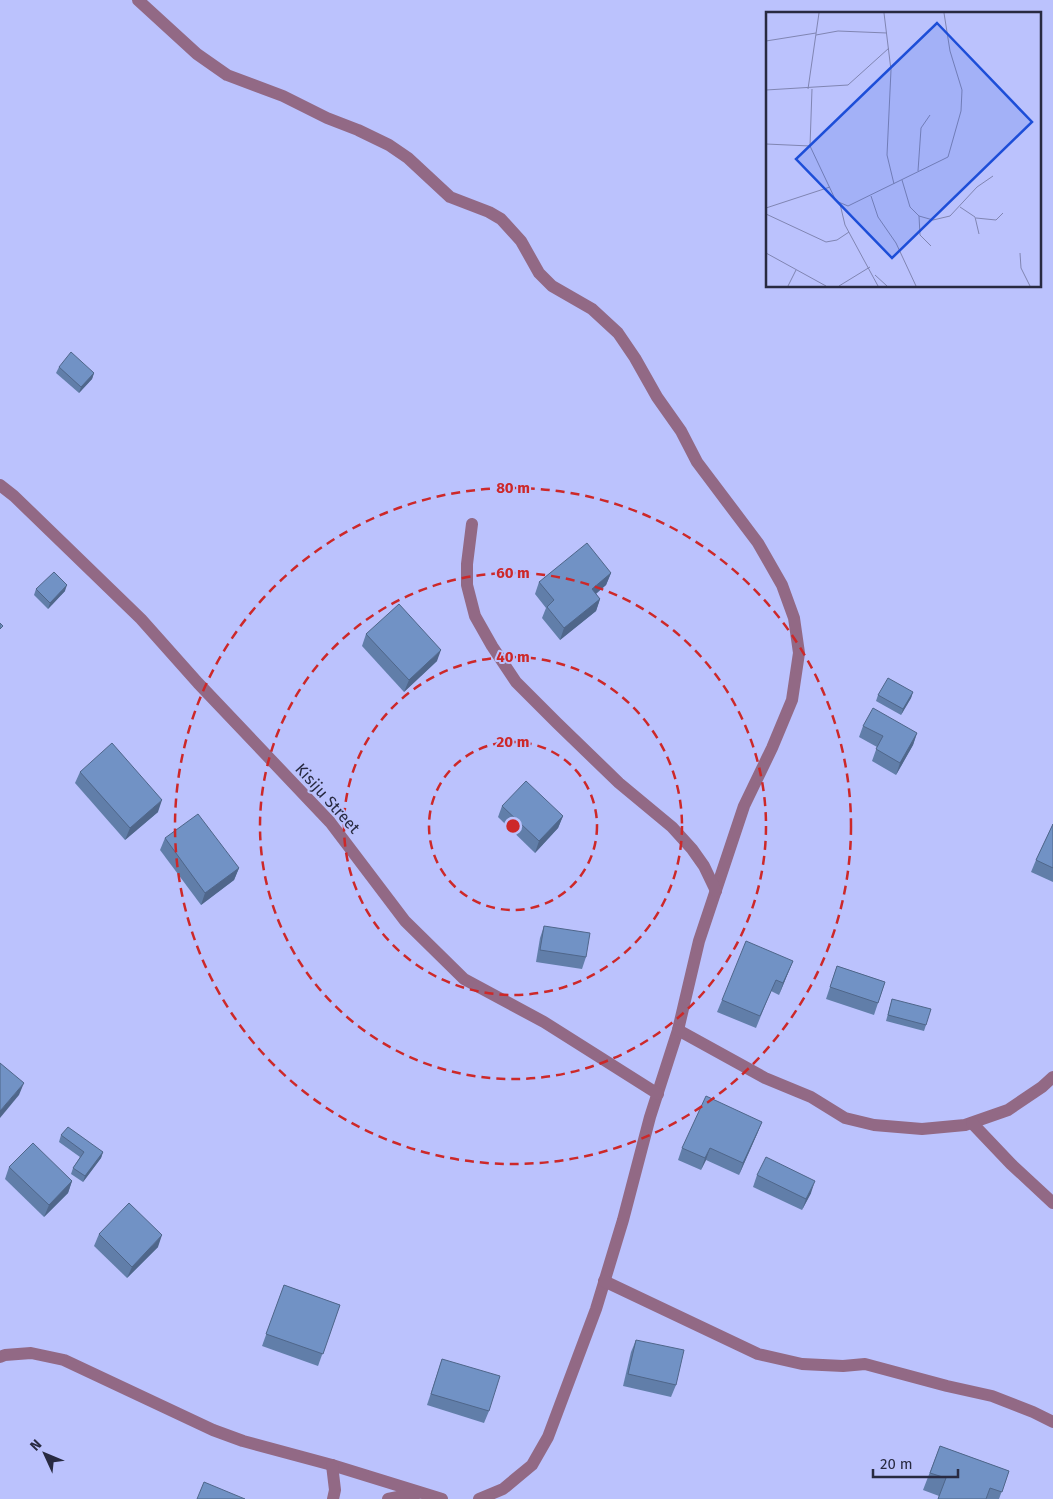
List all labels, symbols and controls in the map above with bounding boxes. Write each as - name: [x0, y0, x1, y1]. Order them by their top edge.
- inset map: [766, 12, 1040, 288]
- text: 80 m: [496, 479, 530, 497]
- text: 60 m: [496, 564, 530, 582]
- text: 40 m: [496, 648, 530, 666]
- text: 20 m: [497, 733, 529, 751]
- street label: Kisiju Street: [291, 760, 364, 837]
- centre of rings: [504, 817, 522, 835]
- north arrow: [20, 1429, 70, 1479]
- text: N: [27, 1436, 45, 1455]
- scale bar: [873, 1446, 958, 1478]
- text: 20 m: [880, 1455, 913, 1473]

